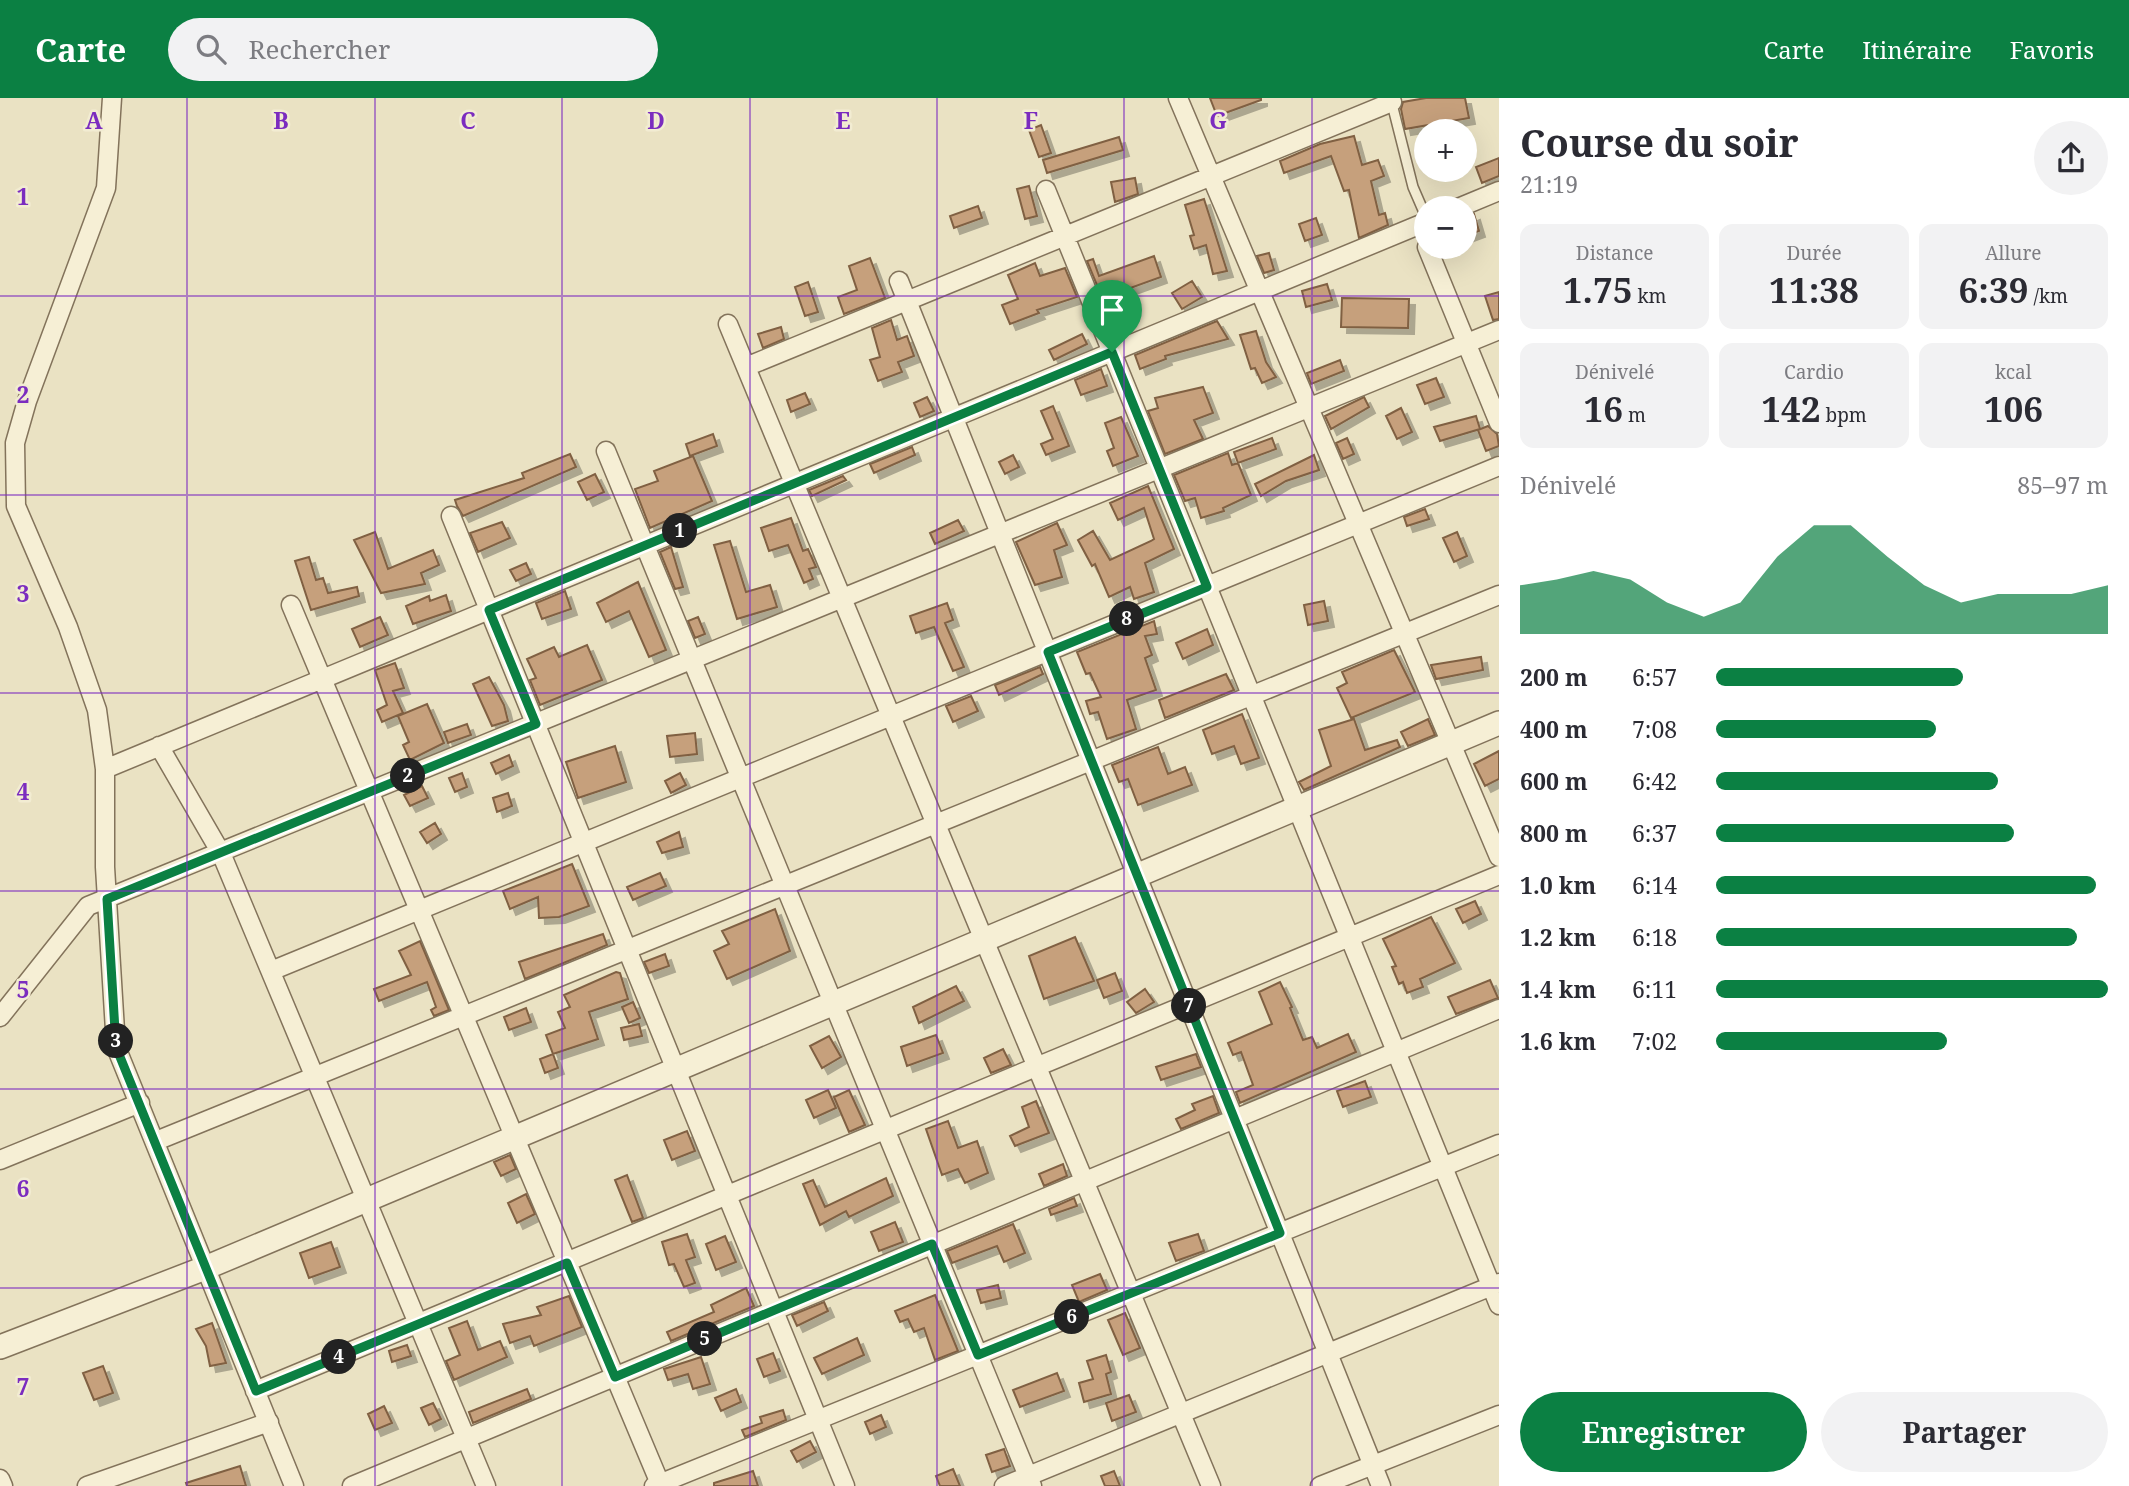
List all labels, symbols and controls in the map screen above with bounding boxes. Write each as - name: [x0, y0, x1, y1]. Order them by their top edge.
- search box: [168, 18, 658, 81]
- text: Carte: [35, 27, 126, 72]
- icon: search: [192, 30, 230, 68]
- text: Rechercher: [248, 31, 390, 67]
- text: Carte: [1763, 33, 1824, 66]
- text: Itinéraire: [1862, 33, 1972, 66]
- text: Favoris: [2010, 33, 2094, 66]
- text: A: [85, 104, 103, 136]
- text: B: [273, 104, 289, 136]
- text: C: [460, 104, 476, 136]
- text: D: [647, 104, 665, 136]
- text: E: [835, 104, 851, 136]
- text: F: [1024, 104, 1038, 136]
- text: G: [1209, 104, 1227, 136]
- text: Course du soir: [1520, 116, 1799, 168]
- map controls: [1414, 119, 1477, 259]
- button: +: [1414, 119, 1477, 182]
- button: share: [2034, 121, 2108, 195]
- text: 21:19: [1520, 168, 1578, 200]
- text: 1: [17, 180, 30, 212]
- button: −: [1414, 196, 1477, 259]
- text: Distance: [1576, 240, 1653, 266]
- text: Durée: [1786, 240, 1842, 266]
- text: Allure: [1985, 240, 2042, 266]
- text: 1.75: [1563, 266, 1632, 313]
- text: 11:38: [1769, 266, 1859, 313]
- text: 6:39: [1959, 266, 2029, 313]
- pin: [1082, 280, 1142, 352]
- text: km: [1632, 283, 1666, 309]
- text: /km: [2029, 283, 2068, 309]
- icon: arrive: [1093, 291, 1131, 329]
- text: Dénivelé: [1575, 359, 1654, 385]
- text: Cardio: [1784, 359, 1844, 385]
- text: kcal: [1995, 359, 2032, 385]
- text: 2: [17, 378, 30, 410]
- text: 16: [1583, 385, 1623, 432]
- text: 142: [1761, 385, 1821, 432]
- text: 106: [1984, 385, 2043, 432]
- text: m: [1623, 402, 1646, 428]
- text: bpm: [1821, 402, 1867, 428]
- text: Dénivelé: [1520, 469, 1616, 501]
- text: 85–97 m: [2017, 469, 2108, 501]
- pin: 1: [662, 514, 698, 548]
- text: 1: [674, 517, 685, 543]
- text: 3: [17, 577, 30, 609]
- pin: 8: [1110, 602, 1144, 636]
- text: 8: [1121, 605, 1132, 631]
- text: 200 m: [1520, 661, 1588, 693]
- text: 6:57: [1632, 661, 1677, 693]
- text: 400 m: [1520, 713, 1588, 745]
- text: 7:08: [1632, 713, 1677, 745]
- pin: 2: [390, 758, 426, 794]
- text: 2: [402, 762, 413, 788]
- text: 600 m: [1520, 765, 1588, 797]
- text: 6:42: [1632, 765, 1677, 797]
- text: 4: [17, 775, 30, 807]
- text: 800 m: [1520, 817, 1588, 849]
- text: 6:37: [1632, 817, 1677, 849]
- text: 1.0 km: [1520, 869, 1596, 901]
- text: 6:14: [1632, 869, 1677, 901]
- text: 1.2 km: [1520, 921, 1596, 953]
- text: 6:18: [1632, 921, 1677, 953]
- text: 5: [17, 973, 30, 1005]
- text: 1.4 km: [1520, 973, 1596, 1005]
- text: 6:11: [1632, 973, 1677, 1005]
- pin: 7: [1172, 988, 1206, 1024]
- text: 7: [1183, 992, 1194, 1018]
- pin: 3: [99, 1024, 134, 1058]
- text: 1.6 km: [1520, 1025, 1596, 1057]
- text: 7:02: [1632, 1025, 1677, 1057]
- text: 3: [110, 1027, 121, 1053]
- text: 6: [17, 1172, 30, 1204]
- pin: 6: [1054, 1300, 1090, 1334]
- text: 6: [1066, 1303, 1077, 1329]
- pin: 5: [688, 1322, 722, 1356]
- text: 5: [699, 1325, 710, 1351]
- pin: 4: [322, 1340, 356, 1374]
- text: 4: [333, 1343, 344, 1369]
- text: 7: [17, 1370, 30, 1402]
- button: Enregistrer: [1520, 1392, 1807, 1472]
- button: Partager: [1821, 1392, 2108, 1472]

